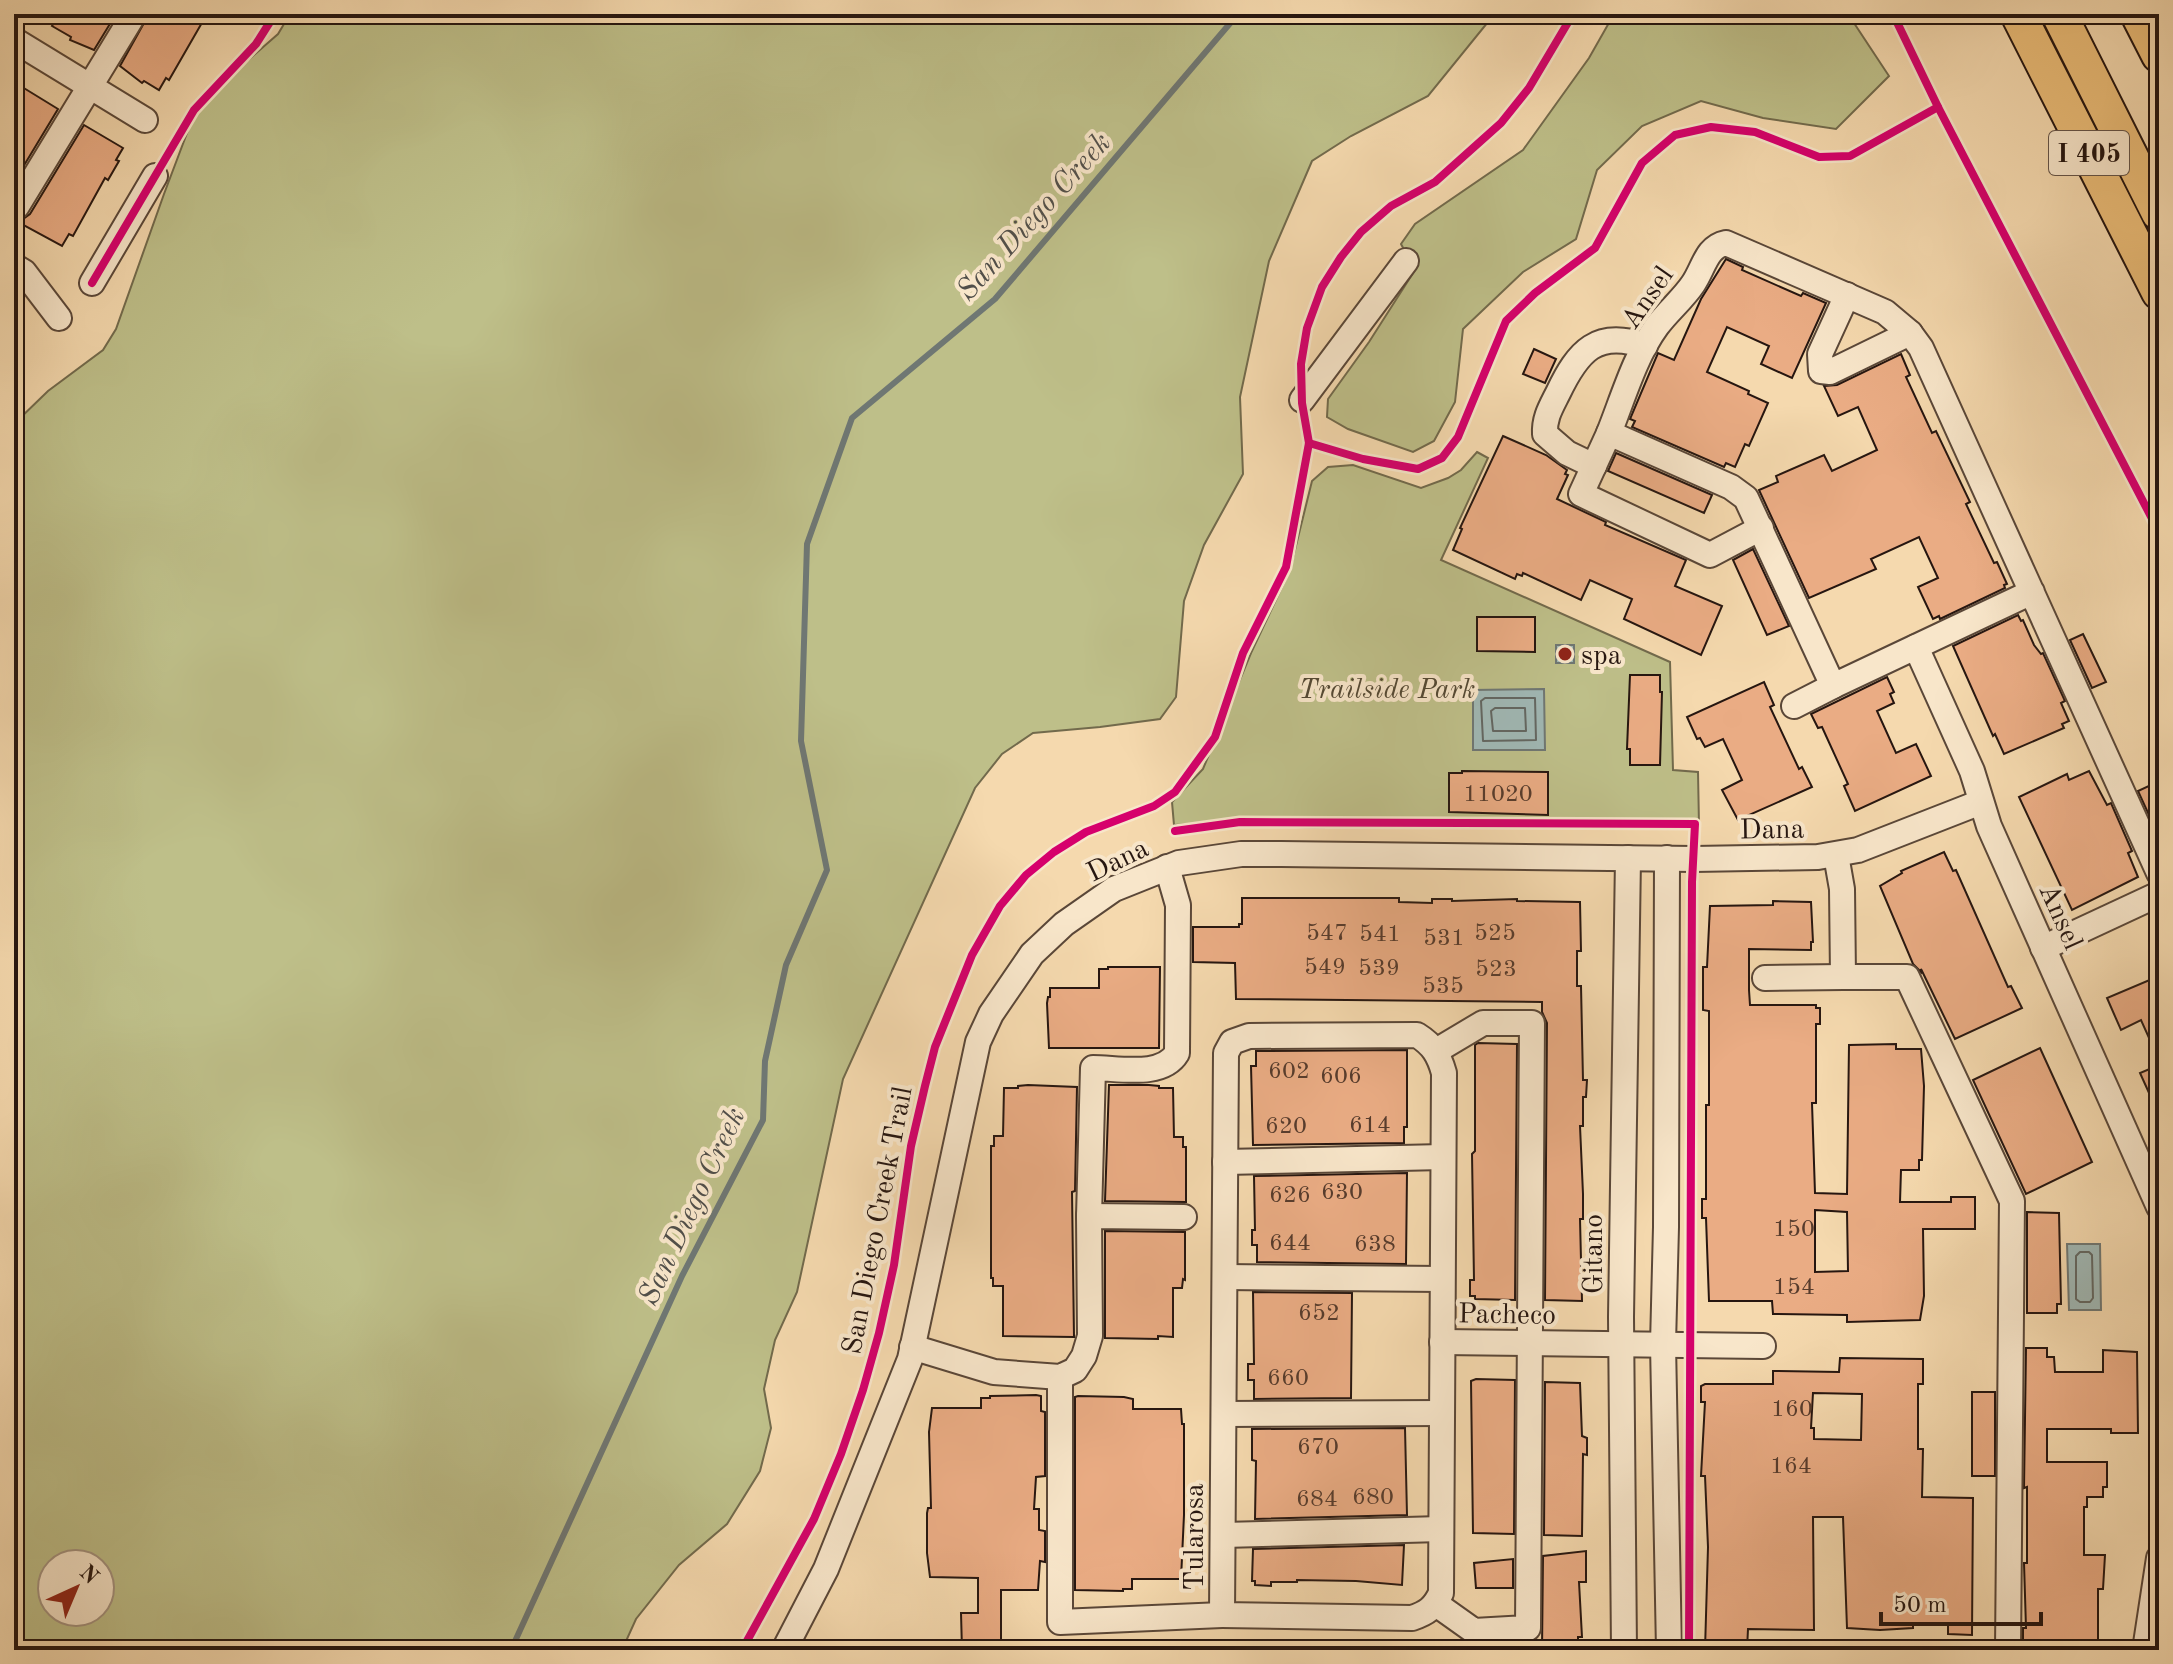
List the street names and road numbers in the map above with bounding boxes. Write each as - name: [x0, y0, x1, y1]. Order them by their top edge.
- road number: I 405: [2049, 131, 2129, 175]
- street label: Ansel: [1617, 262, 1680, 335]
- street label: Dana: [1740, 816, 1805, 846]
- street label: Dana: [1083, 835, 1154, 888]
- street label: Ansel: [2032, 880, 2086, 954]
- street label: San Diego Creek Trail: [839, 1084, 919, 1357]
- street label: Gitano: [1581, 1214, 1609, 1294]
- street label: Pacheco: [1458, 1301, 1556, 1331]
- street label: Tularosa: [1182, 1483, 1210, 1591]

